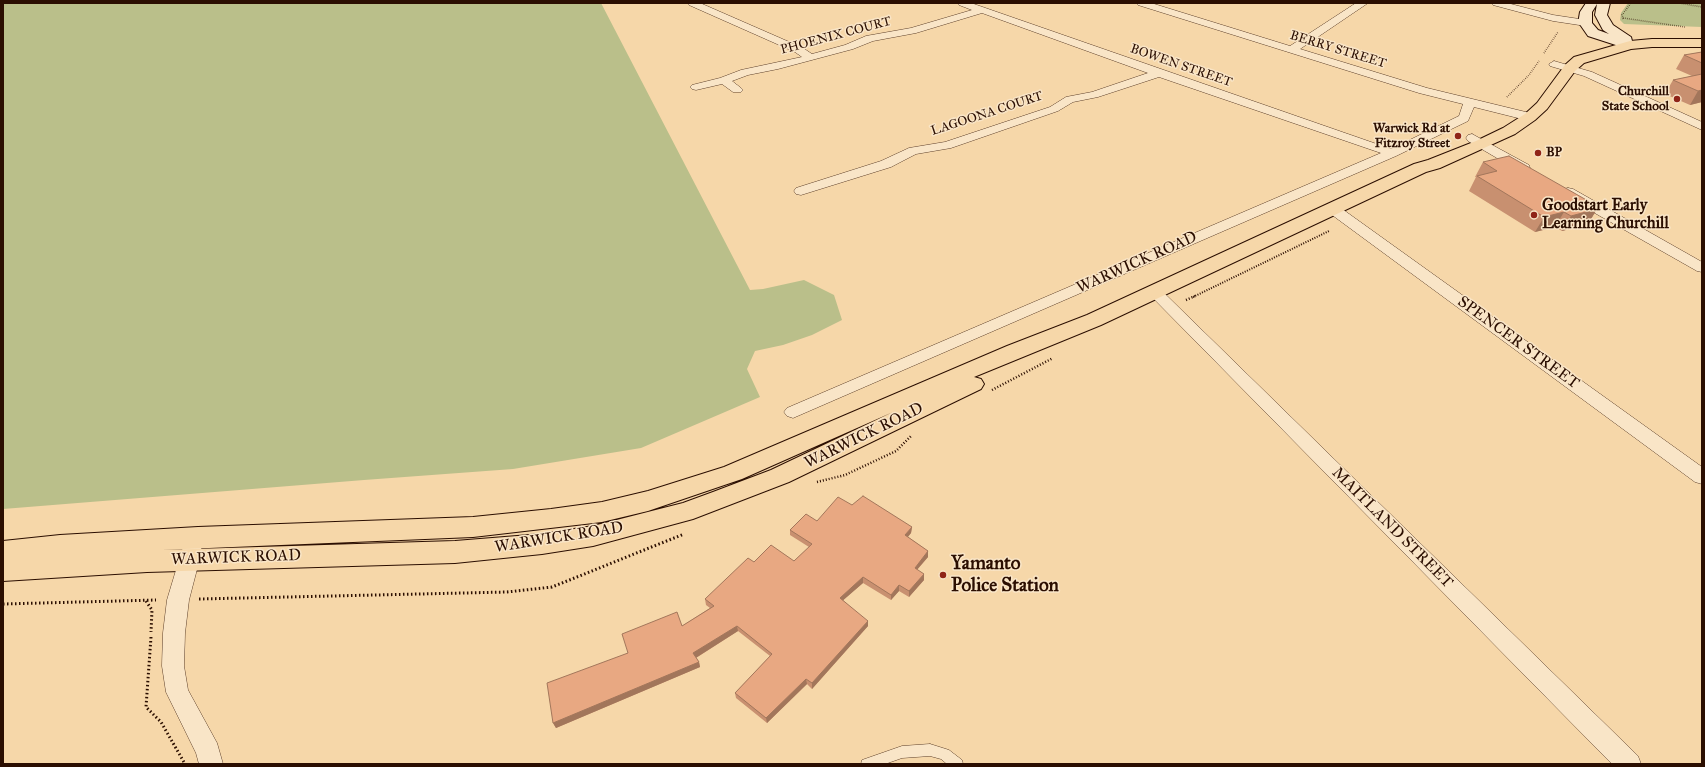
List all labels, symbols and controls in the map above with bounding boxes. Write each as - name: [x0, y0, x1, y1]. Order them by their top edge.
- street label: PHOENIX COURT: [779, 14, 893, 58]
- street label: BERRY STREET: [1288, 28, 1388, 72]
- street label: BOWEN STREET: [1128, 41, 1234, 91]
- place label: Churchill State School: [1602, 84, 1669, 115]
- street label: LAGOONA COURT: [929, 89, 1045, 139]
- marker: Churchill State School: [1672, 94, 1682, 104]
- place label: Warwick Rd at Fitzroy Street: [1373, 121, 1450, 152]
- marker: Warwick Rd at Fitzroy Street: [1453, 131, 1463, 141]
- place label: BP: [1546, 145, 1562, 161]
- marker: BP: [1533, 148, 1543, 158]
- place label: Goodstart Early Learning Churchill: [1542, 196, 1669, 234]
- marker: Goodstart Early Learning Churchill: [1529, 210, 1539, 220]
- street label: WARWICK ROAD: [1074, 228, 1200, 298]
- street label: SPENCER STREET: [1453, 292, 1583, 394]
- street label: WARWICK ROAD: [801, 399, 927, 473]
- street label: MAITLAND STREET: [1328, 464, 1456, 592]
- street label: WARWICK ROAD: [493, 518, 625, 558]
- street label: WARWICK ROAD: [171, 546, 301, 570]
- place label: Yamanto Police Station: [951, 553, 1059, 597]
- marker: Yamanto Police Station: [938, 570, 948, 580]

